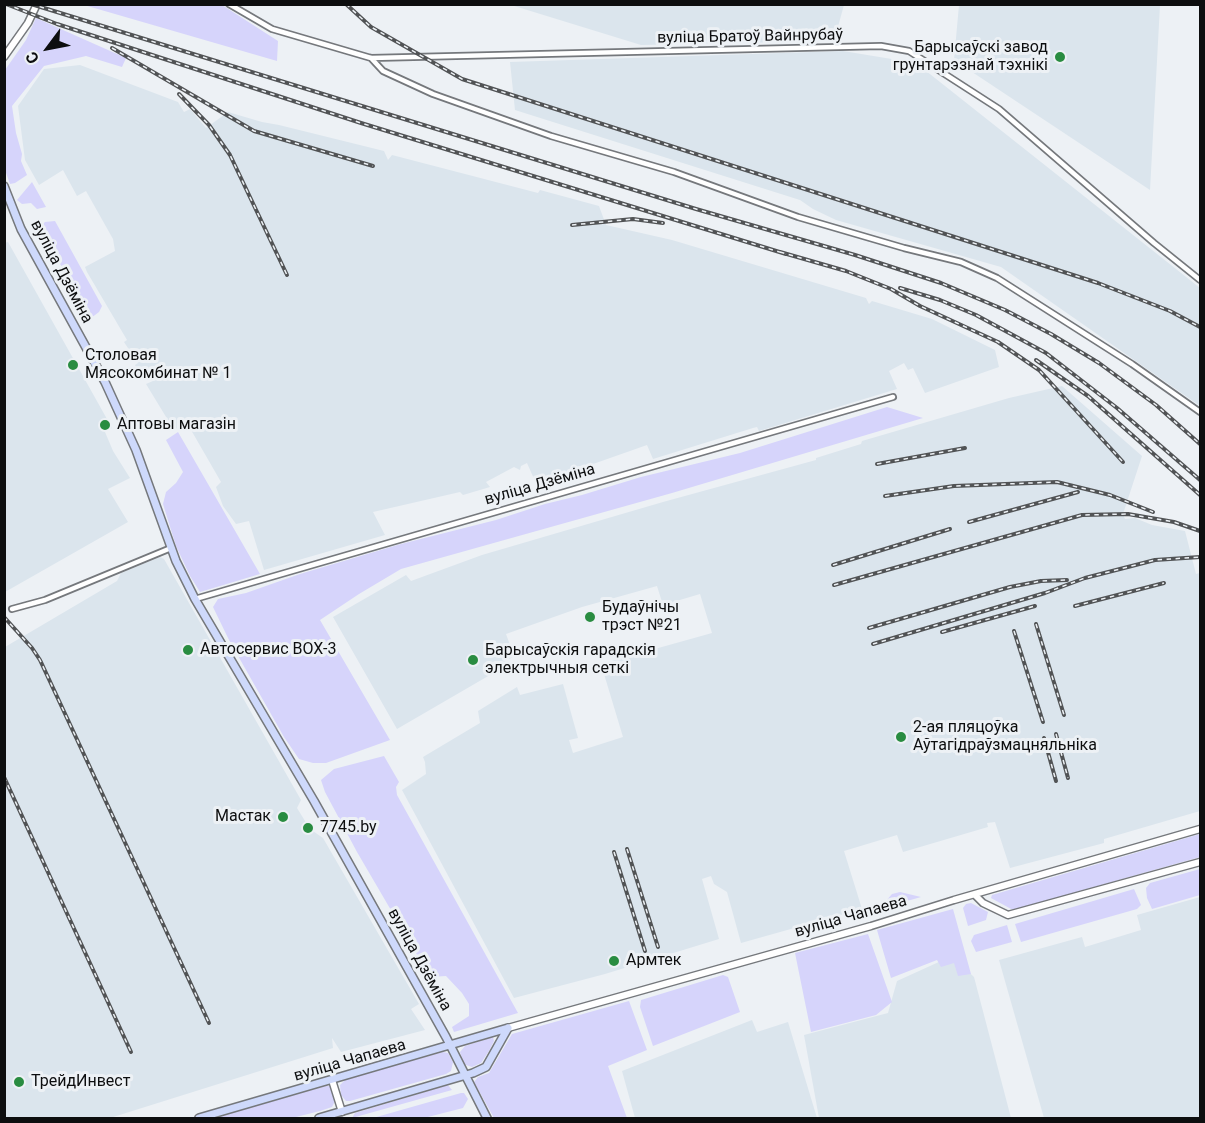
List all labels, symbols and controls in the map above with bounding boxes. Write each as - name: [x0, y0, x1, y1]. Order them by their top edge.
- north arrow: [18, 18, 78, 78]
- street label: вуліца Братоў Вайнрубаў: [657, 26, 843, 48]
- place label: Барысаўскі завод грунтарэзнай тэхнікі: [893, 38, 1048, 76]
- text: С: [21, 48, 43, 67]
- marker: Барысаўскі завод грунтарэзнай тэхнікі: [1053, 50, 1067, 64]
- street label: вуліца Дзёміна: [26, 217, 96, 327]
- place label: Столовая Мясокомбинат № 1: [85, 346, 232, 384]
- marker: Столовая Мясокомбинат № 1: [66, 358, 80, 372]
- place label: Аптовы магазін: [117, 415, 236, 435]
- marker: Аптовы магазін: [98, 418, 112, 432]
- street label: вуліца Дзёміна: [483, 460, 597, 510]
- place label: Будаўнічы трэст №21: [602, 598, 682, 636]
- marker: Будаўнічы трэст №21: [583, 610, 597, 624]
- place label: Автосервис BOX-3: [200, 640, 336, 660]
- place label: Барысаўскія гарадскія электрычныя сеткі: [485, 641, 656, 679]
- marker: Автосервис BOX-3: [181, 643, 195, 657]
- marker: Барысаўскія гарадскія электрычныя сеткі: [466, 653, 480, 667]
- place label: 2-ая пляцоўка Аўтагідраўзмацняльніка: [913, 718, 1097, 756]
- marker: 2-ая пляцоўка Аўтагідраўзмацняльніка: [894, 730, 908, 744]
- place label: Мастак: [215, 807, 271, 827]
- marker: Мастак: [276, 810, 290, 824]
- place label: 7745.by: [320, 818, 377, 838]
- marker: 7745.by: [301, 821, 315, 835]
- street label: вуліца Чапаева: [793, 892, 909, 942]
- street label: вуліца Дзёміна: [383, 906, 455, 1014]
- place label: Армтек: [626, 951, 681, 971]
- marker: Армтек: [607, 954, 621, 968]
- street label: вуліца Чапаева: [292, 1036, 408, 1086]
- place label: ТрейдИнвест: [31, 1072, 130, 1092]
- marker: ТрейдИнвест: [12, 1075, 26, 1089]

